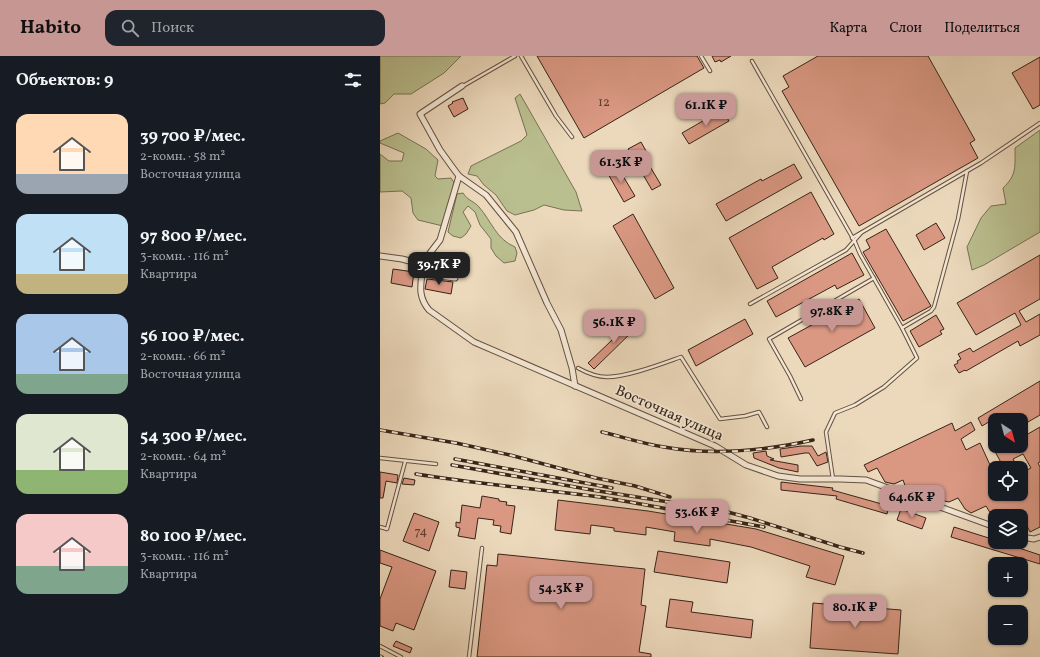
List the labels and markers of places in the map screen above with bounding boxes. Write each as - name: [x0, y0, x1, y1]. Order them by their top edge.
- pin: 61.1K ₽: [669, 93, 743, 127]
- pin: 61.3K ₽: [584, 150, 658, 184]
- pin: 39.7K ₽: [402, 252, 476, 286]
- pin: 97.8K ₽: [795, 299, 869, 333]
- pin: 56.1K ₽: [577, 310, 651, 344]
- pin: 64.6K ₽: [875, 485, 949, 519]
- pin: 53.6K ₽: [660, 500, 734, 534]
- pin: 54.3K ₽: [524, 576, 598, 610]
- pin: 80.1K ₽: [818, 595, 892, 629]

